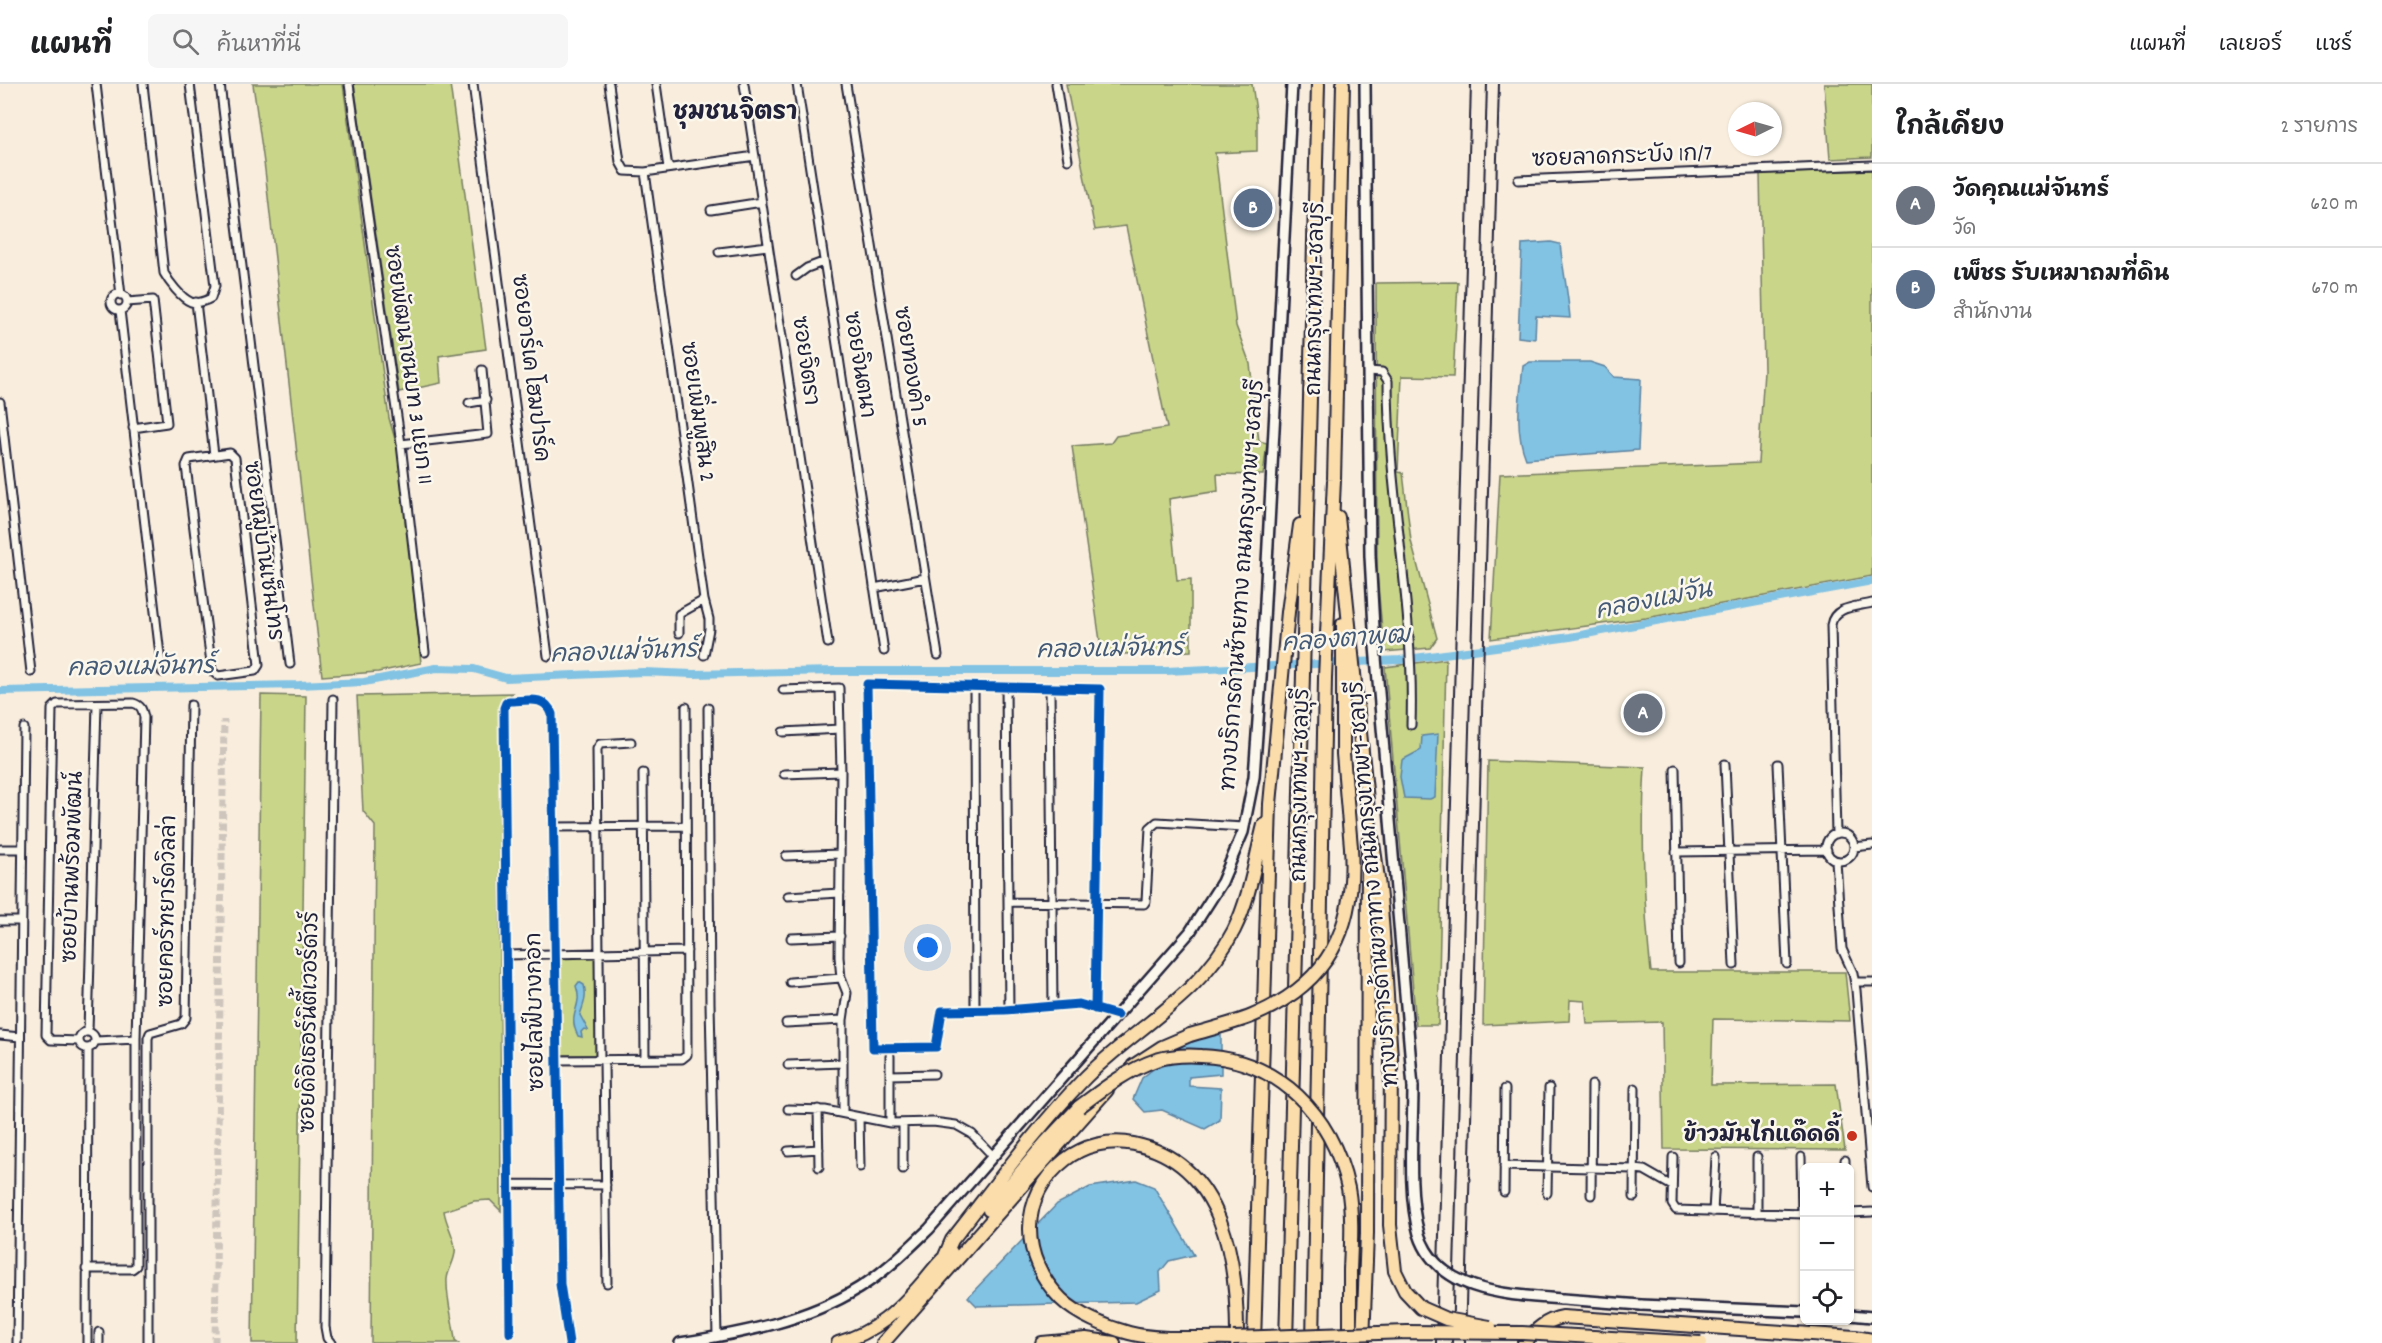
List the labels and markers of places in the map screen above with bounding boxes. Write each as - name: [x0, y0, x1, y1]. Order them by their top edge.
- pin: B: [1234, 186, 1272, 230]
- pin: A: [1624, 690, 1662, 736]
- place label: ข้าวมันไก่แด๊ดดี้: [1683, 1112, 1842, 1152]
- marker: ข้าวมันไก่แด๊ดดี้: [1845, 1129, 1859, 1143]

